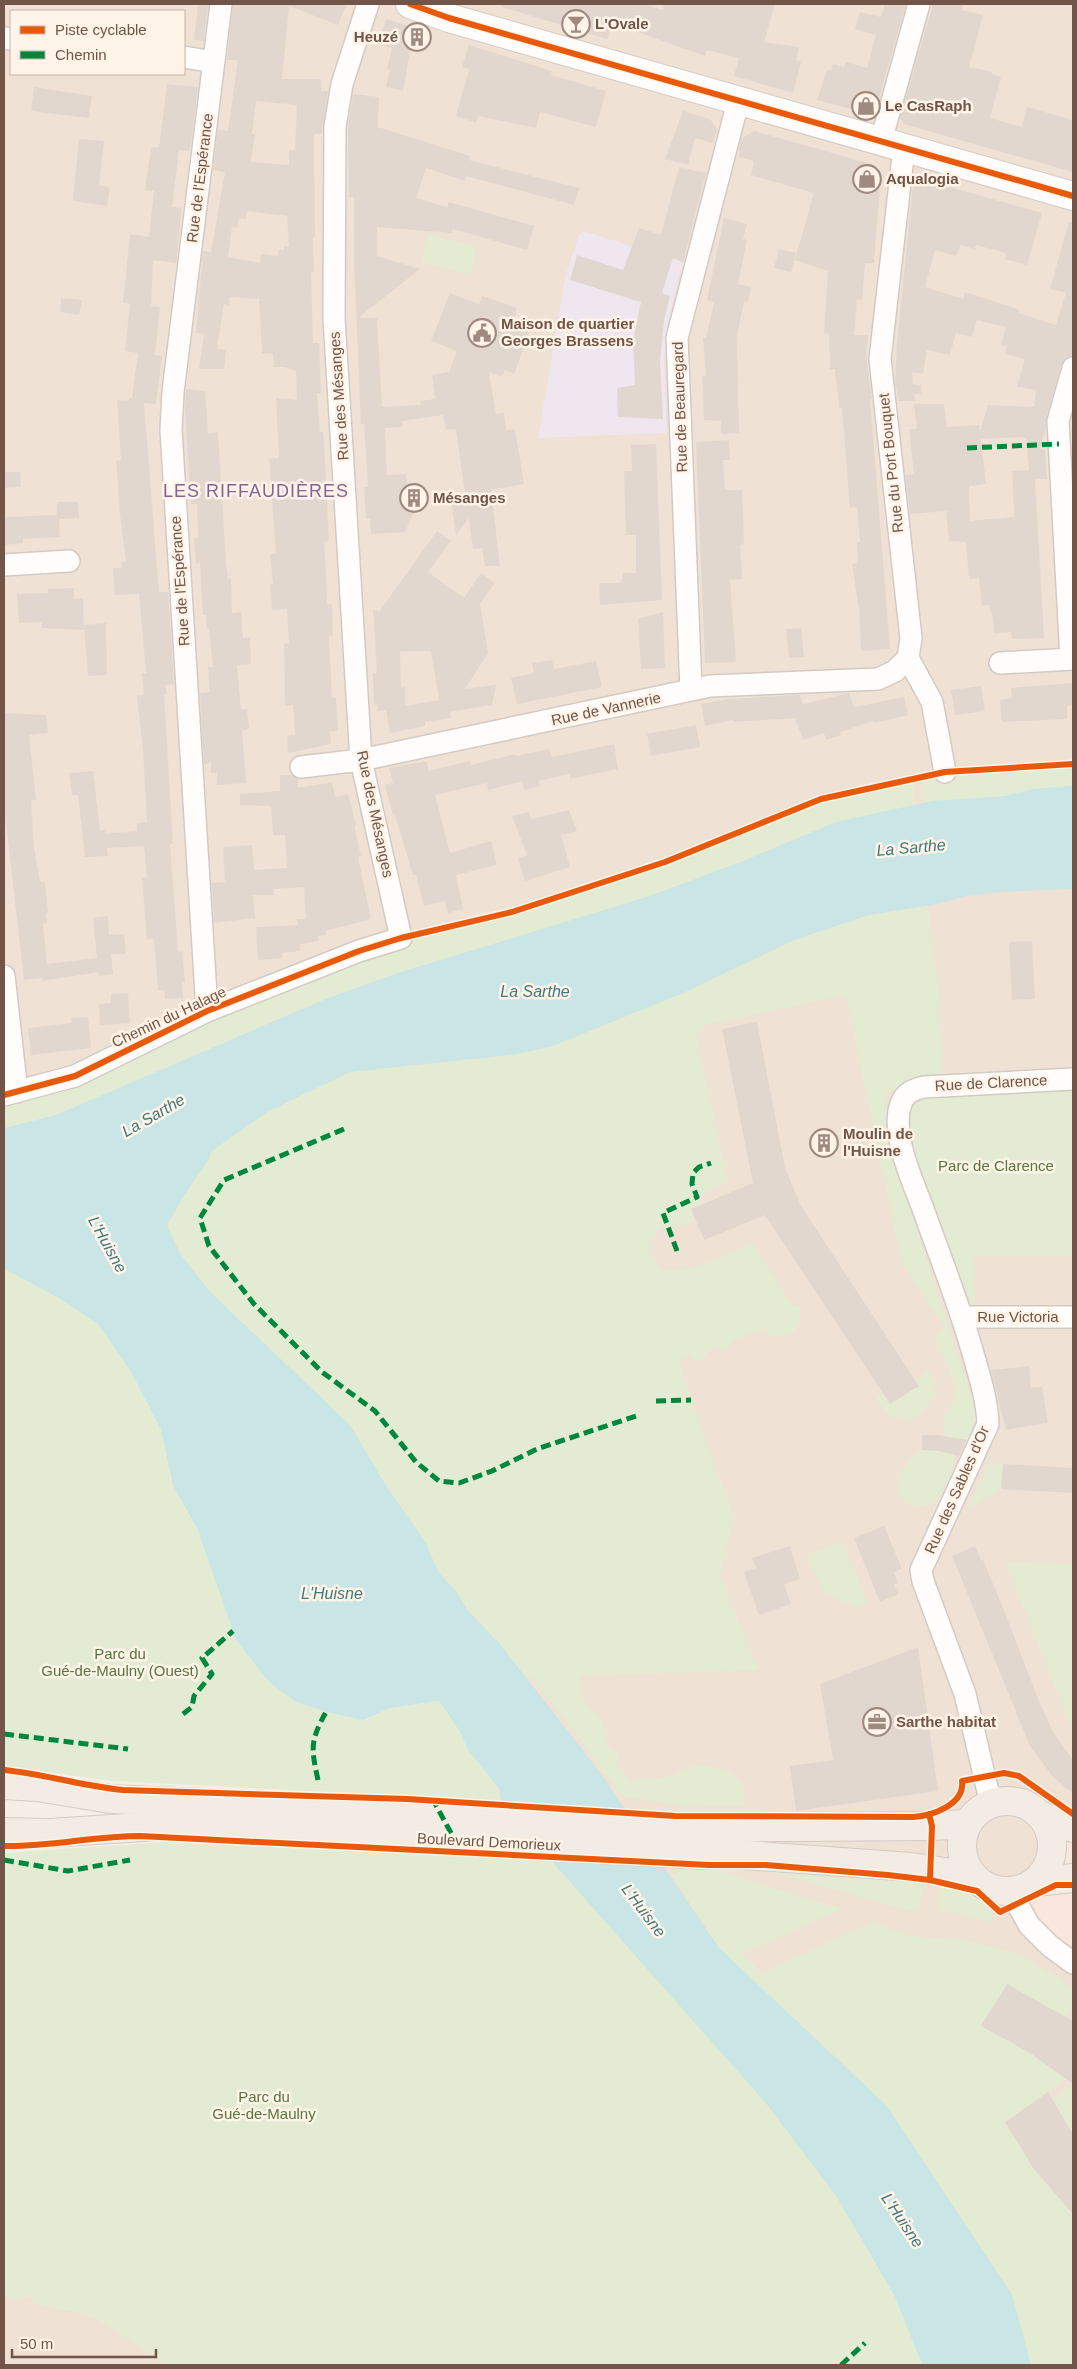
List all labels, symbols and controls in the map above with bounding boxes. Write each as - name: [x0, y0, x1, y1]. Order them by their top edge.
- bar icon: L'Ovale: [561, 9, 591, 39]
- legend: [10, 10, 185, 75]
- place label: L'Ovale: [595, 15, 649, 32]
- text: Piste cyclable: [55, 21, 147, 38]
- building icon: Heuzé: [402, 22, 432, 52]
- place label: Heuzé: [354, 28, 398, 45]
- text: Chemin: [55, 46, 107, 63]
- shop icon: Le CasRaph: [851, 91, 881, 121]
- place label: Le CasRaph: [885, 97, 972, 114]
- street label: Rue de l'Espérance: [183, 112, 216, 244]
- shop icon: Aqualogia: [852, 164, 882, 194]
- place label: Aqualogia: [886, 170, 959, 187]
- place label: Maison de quartier Georges Brassens: [501, 315, 635, 349]
- public building icon: Maison de quartier Georges Brassens: [467, 318, 497, 348]
- street label: Rue des Mésanges: [326, 331, 351, 461]
- street label: Rue de Beauregard: [669, 341, 690, 473]
- street label: Rue du Port Bouquet: [875, 392, 906, 534]
- district label: LES RIFFAUDIÈRES: [163, 481, 349, 501]
- building icon: Mésanges: [399, 483, 429, 513]
- place label: Mésanges: [433, 489, 506, 506]
- street label: Rue de l'Espérance: [166, 515, 193, 647]
- street label: Rue de Vannerie: [550, 689, 662, 728]
- street label: Rue des Mésanges: [354, 749, 397, 879]
- water label: La Sarthe: [876, 836, 946, 859]
- street label: Chemin du Halage: [109, 983, 229, 1051]
- water label: La Sarthe: [500, 983, 570, 1000]
- street label: Rue de Clarence: [934, 1071, 1048, 1094]
- water label: La Sarthe: [119, 1091, 188, 1140]
- place label: Moulin de l'Huisne: [843, 1125, 913, 1159]
- building icon: Moulin de l'Huisne: [809, 1128, 839, 1158]
- park label: Parc de Clarence: [938, 1157, 1054, 1174]
- water label: L'Huisne: [85, 1213, 130, 1275]
- street label: Rue Victoria: [977, 1308, 1059, 1325]
- street label: Rue des Sables d'Or: [921, 1423, 992, 1556]
- water label: L'Huisne: [301, 1585, 363, 1602]
- park label: Parc du Gué-de-Maulny (Ouest): [41, 1645, 199, 1679]
- office icon: Sarthe habitat: [862, 1707, 892, 1737]
- place label: Sarthe habitat: [896, 1713, 996, 1730]
- street label: Boulevard Demorieux: [417, 1829, 562, 1854]
- water label: L'Huisne: [618, 1881, 669, 1940]
- park label: Parc du Gué-de-Maulny: [212, 2088, 316, 2122]
- water label: L'Huisne: [878, 2190, 927, 2251]
- scale bar: [12, 2326, 156, 2358]
- text: 50 m: [20, 2335, 53, 2352]

